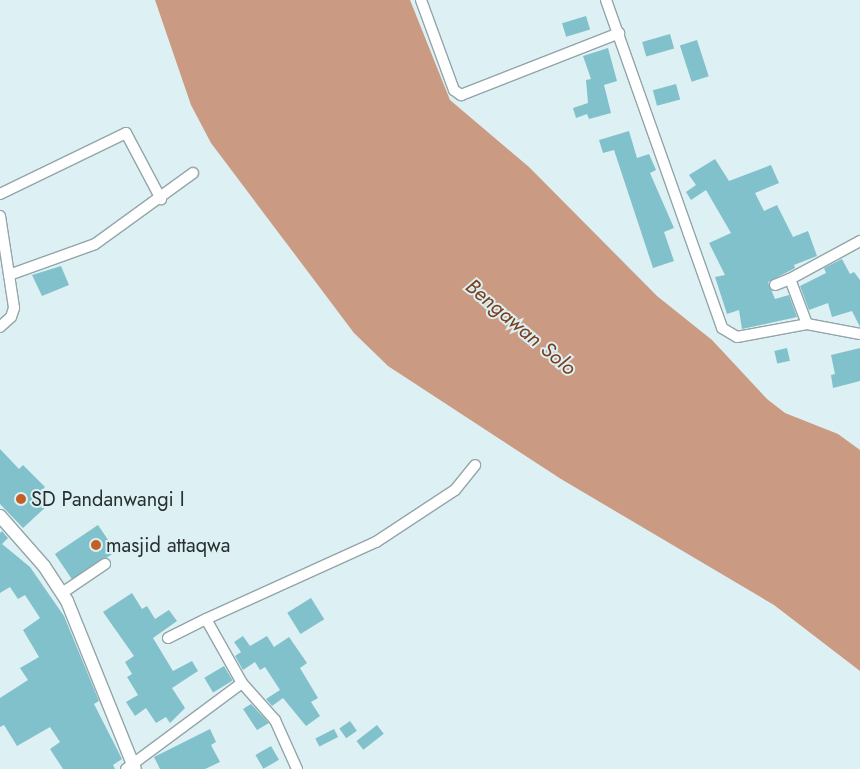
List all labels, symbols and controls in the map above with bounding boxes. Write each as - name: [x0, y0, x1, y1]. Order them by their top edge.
- water label: Bengawan Solo: [461, 274, 581, 380]
- place label: SD Pandanwangi I: [31, 487, 185, 511]
- marker: SD Pandanwangi I: [15, 493, 27, 505]
- place label: masjid attaqwa: [106, 533, 230, 557]
- marker: masjid attaqwa: [90, 539, 102, 551]

